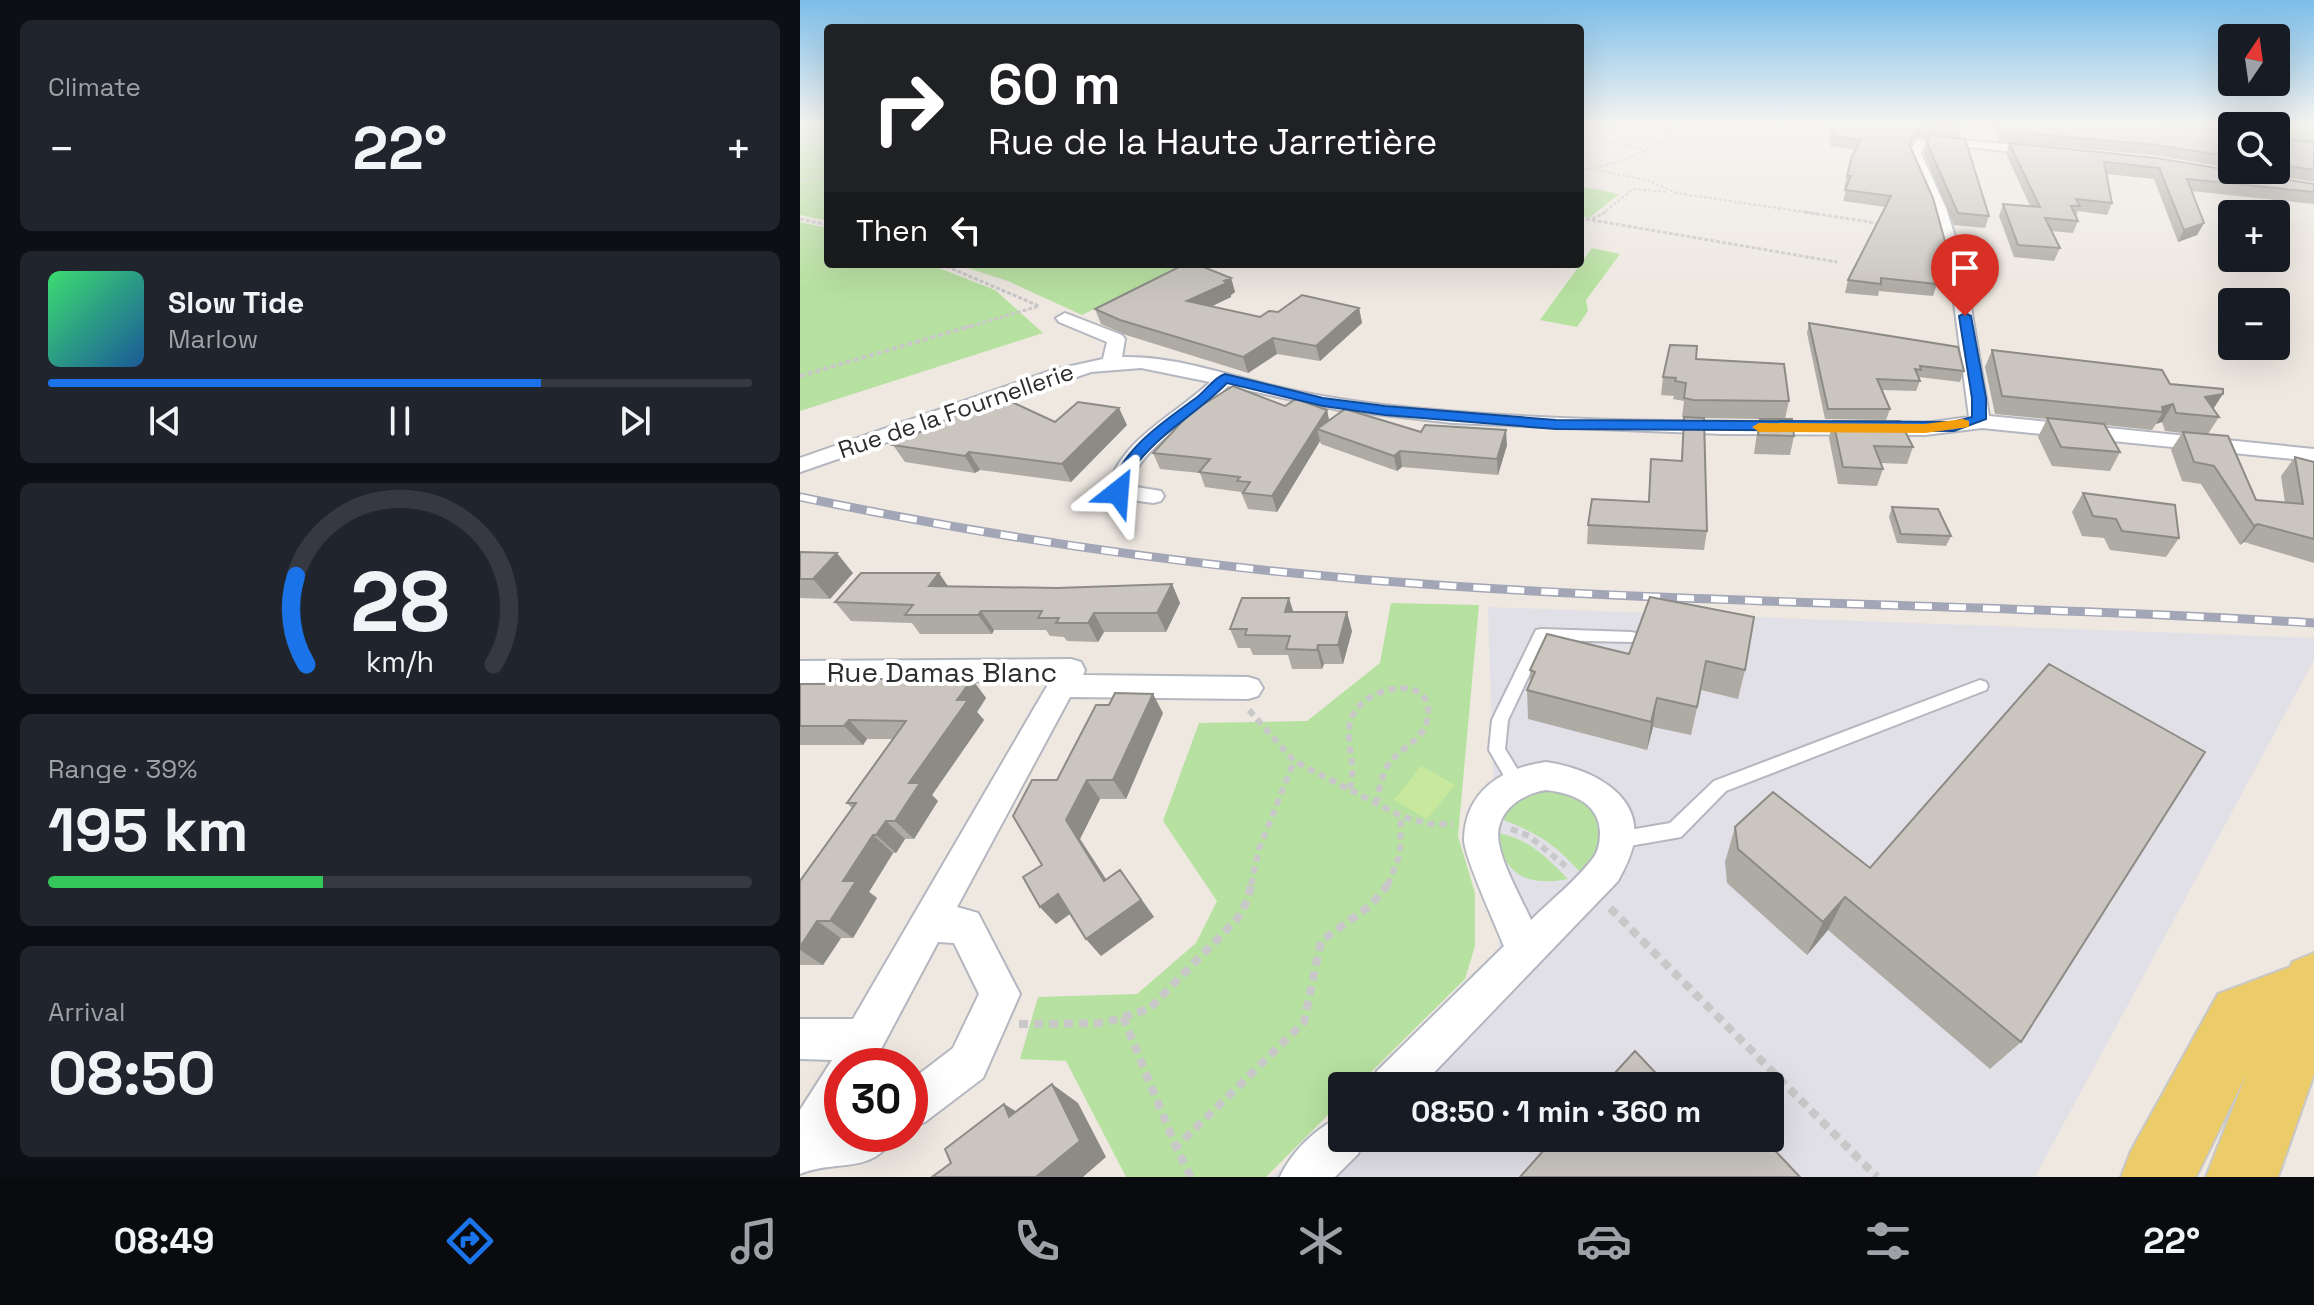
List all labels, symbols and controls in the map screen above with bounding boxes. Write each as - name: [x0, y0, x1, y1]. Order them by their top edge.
- north arrow: [2218, 24, 2290, 96]
- map controls: [2218, 24, 2290, 360]
- text: 60 m: [988, 49, 1121, 120]
- icon: right: [856, 56, 960, 160]
- text: Climate: [48, 70, 141, 104]
- text: 22°: [353, 110, 447, 187]
- button: search: [2218, 112, 2290, 184]
- text: Rue de la Haute Jarretière: [988, 119, 1437, 165]
- text: −: [48, 121, 75, 177]
- text: +: [725, 121, 752, 177]
- button: +: [2218, 200, 2290, 272]
- icon: left: [944, 208, 988, 252]
- text: Then: [856, 211, 928, 250]
- pin: [1931, 234, 1999, 316]
- icon: arrive: [1943, 246, 1987, 290]
- text: Slow Tide: [168, 283, 304, 322]
- button: −: [2218, 288, 2290, 360]
- text: Marlow: [168, 322, 258, 356]
- street label: Rue de la Fournellerie: [834, 356, 1078, 465]
- icon: previous: [143, 399, 187, 443]
- icon: pause: [378, 399, 422, 443]
- icon: next: [613, 399, 657, 443]
- position arrow: [1076, 450, 1160, 534]
- text: 28: [350, 548, 450, 654]
- text: km/h: [366, 644, 434, 680]
- street label: Rue Damas Blanc: [827, 654, 1057, 690]
- text: Range · 39%: [48, 752, 197, 786]
- text: 195 km: [48, 792, 249, 869]
- text: Arrival: [48, 995, 125, 1029]
- text: 08:50: [48, 1035, 216, 1112]
- speed limit sign: 30: [824, 1048, 928, 1152]
- text: 08:50 · 1 min · 360 m: [1411, 1092, 1701, 1131]
- icon: directions: [442, 1213, 498, 1269]
- icon: music: [726, 1213, 782, 1269]
- icon: phone: [1009, 1213, 1065, 1269]
- icon: climate: [1293, 1213, 1349, 1269]
- icon: car: [1576, 1213, 1632, 1269]
- icon: filters: [1860, 1213, 1916, 1269]
- text: 08:49: [114, 1218, 215, 1264]
- text: 22°: [2143, 1218, 2200, 1264]

